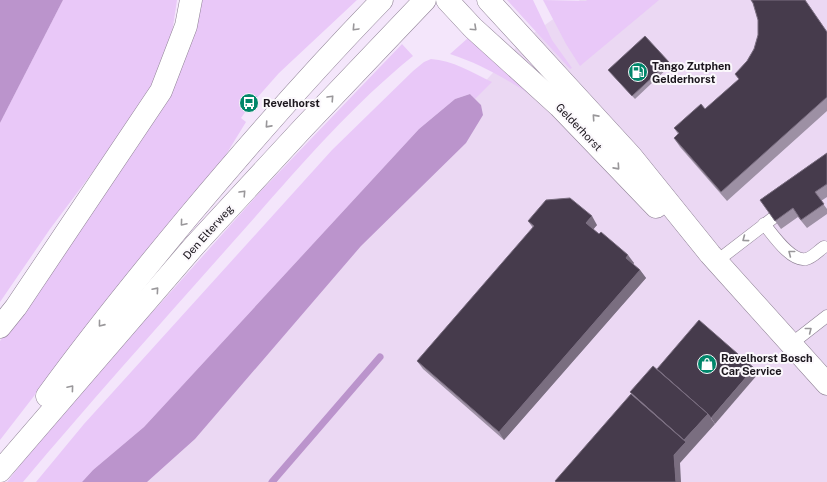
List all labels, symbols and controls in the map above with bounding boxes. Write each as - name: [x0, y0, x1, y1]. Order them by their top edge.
- one-way arrow: [352, 23, 360, 31]
- one-way arrow: [469, 23, 477, 31]
- place label: Tango Zutphen Gelderhorst: [652, 60, 731, 85]
- fuel station icon: Tango Zutphen Gelderhorst: [627, 61, 649, 83]
- bus stop icon: Revelhorst: [238, 92, 260, 114]
- one-way arrow: [326, 95, 334, 103]
- place label: Revelhorst: [263, 97, 320, 109]
- street label: Gelderhorst: [553, 101, 605, 153]
- one-way arrow: [593, 115, 600, 122]
- one-way arrow: [265, 120, 272, 127]
- one-way arrow: [613, 162, 620, 170]
- one-way arrow: [238, 190, 245, 198]
- street label: Den Elterweg: [181, 202, 236, 262]
- one-way arrow: [181, 219, 188, 226]
- one-way arrow: [742, 235, 749, 242]
- one-way arrow: [788, 251, 795, 258]
- one-way arrow: [152, 288, 159, 295]
- one-way arrow: [98, 319, 105, 327]
- one-way arrow: [804, 327, 811, 334]
- place label: Revelhorst Bosch Car Service: [721, 352, 813, 377]
- shop icon: Revelhorst Bosch Car Service: [696, 353, 718, 375]
- one-way arrow: [66, 386, 73, 393]

